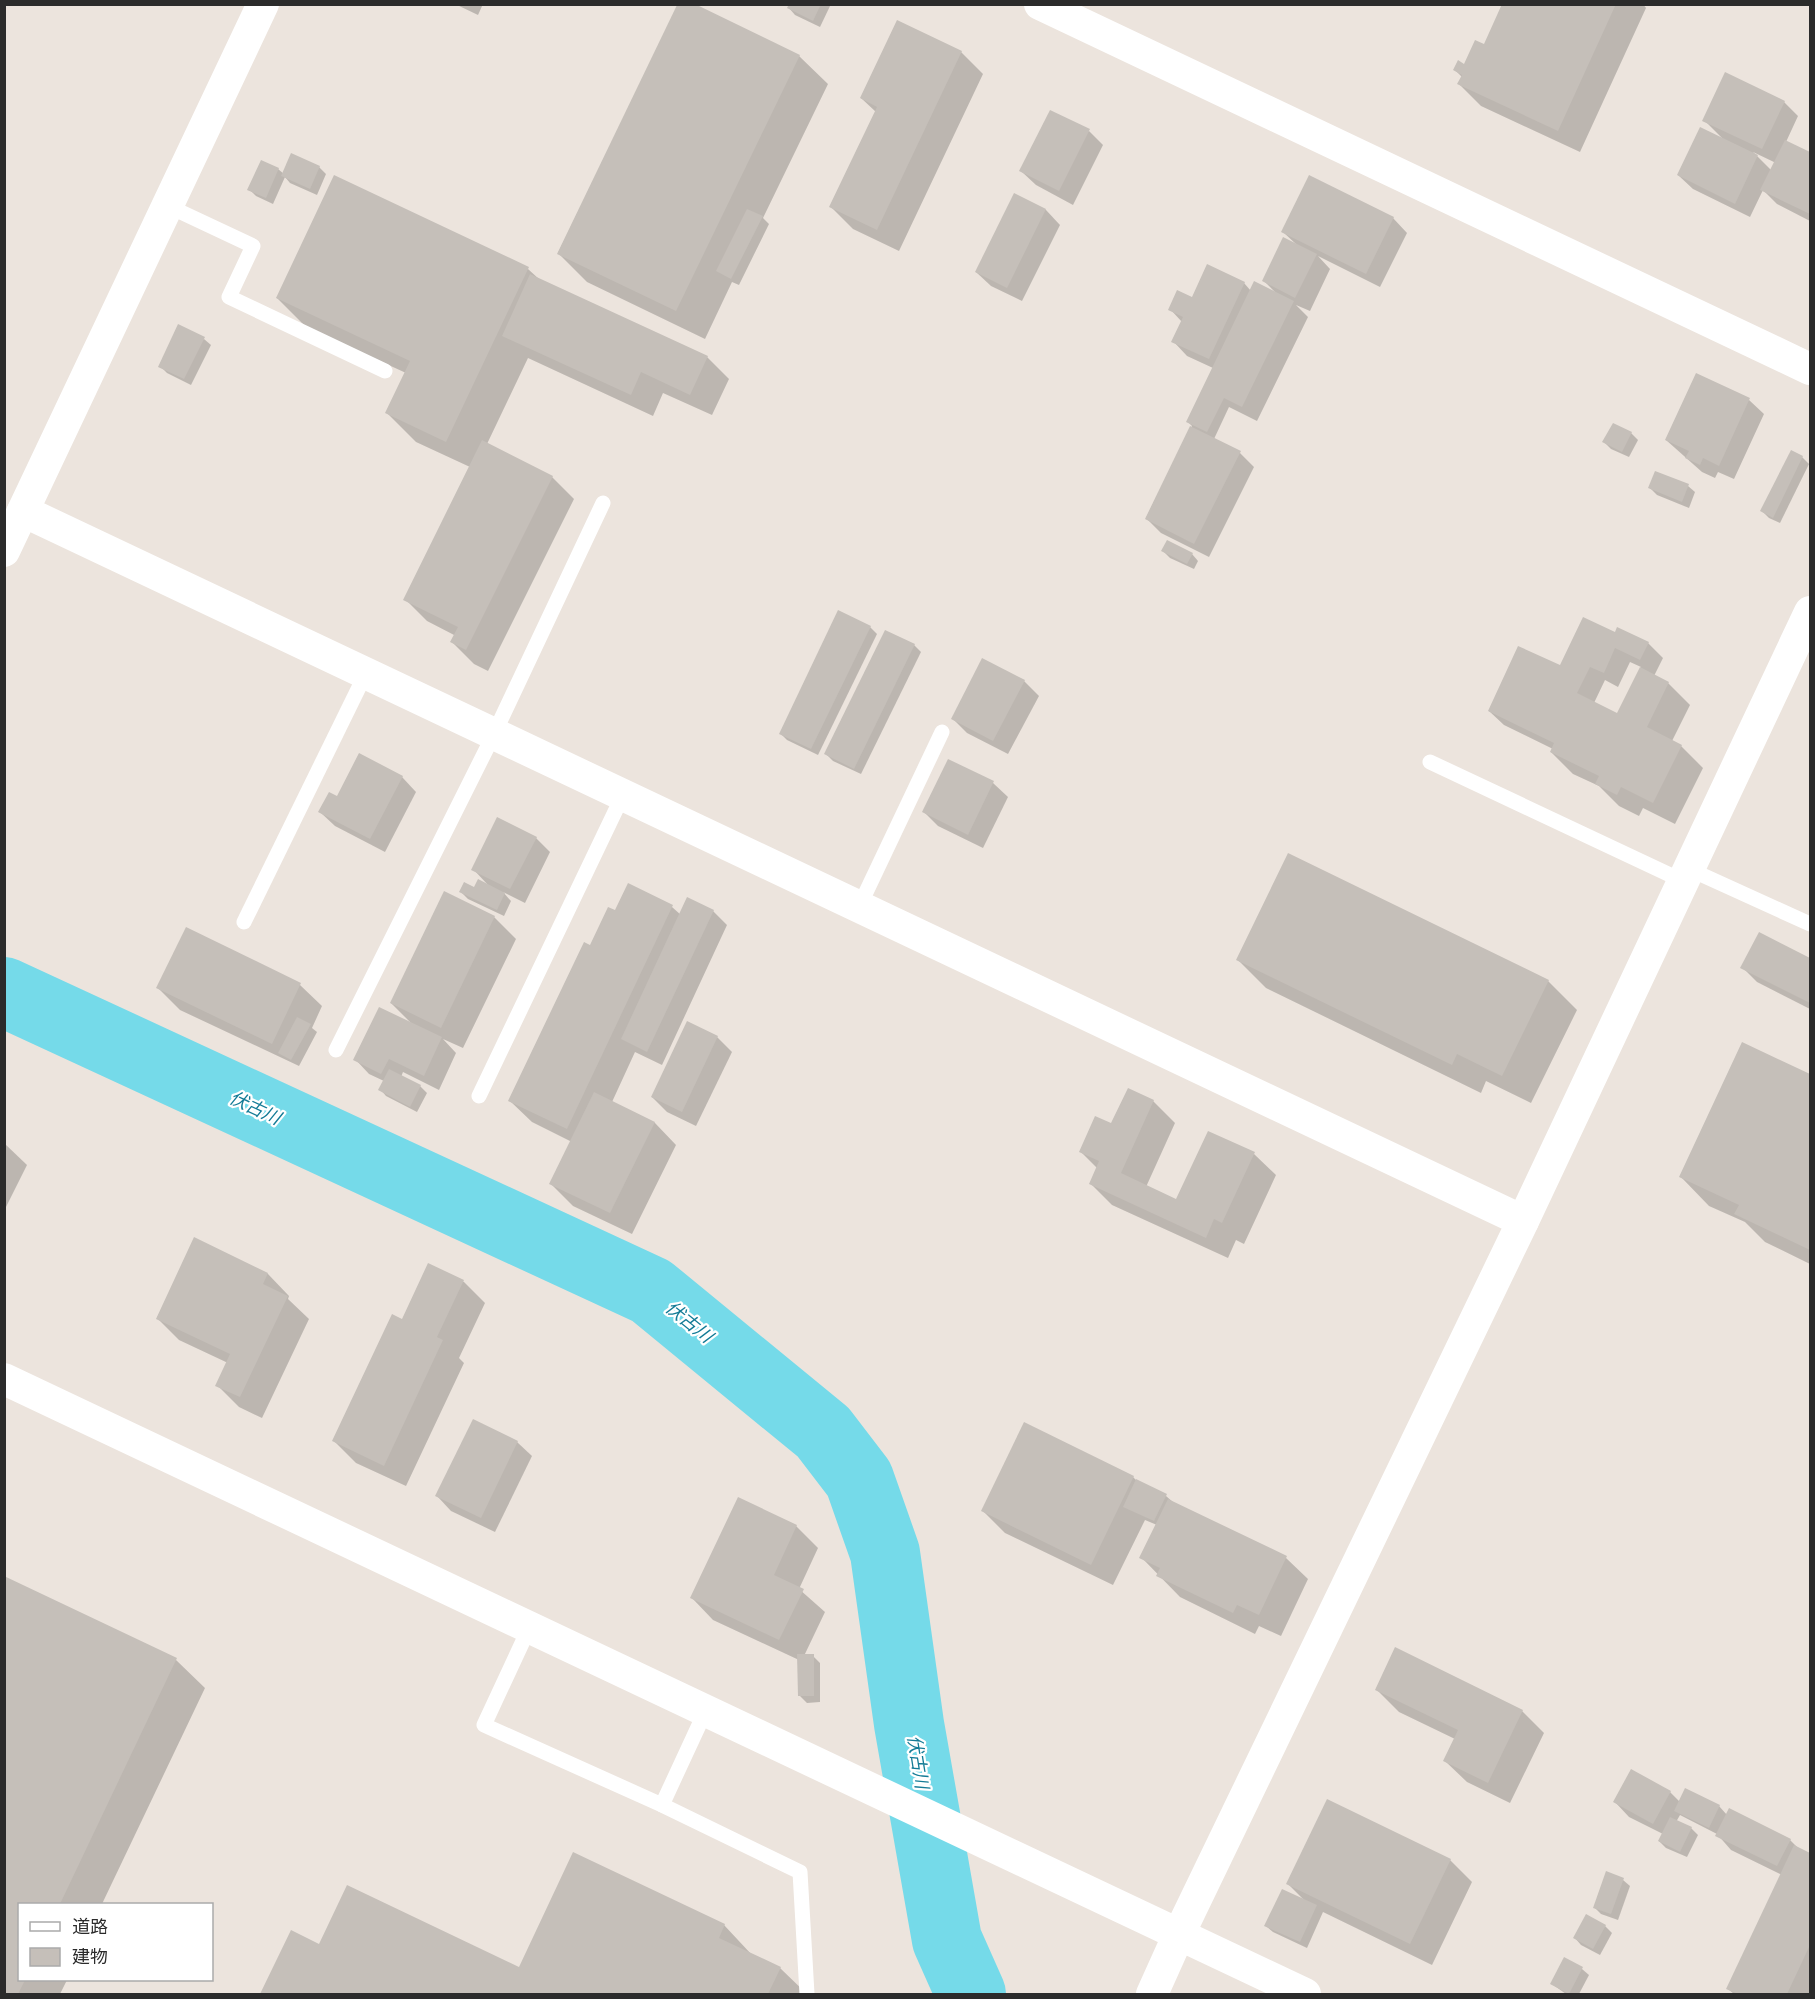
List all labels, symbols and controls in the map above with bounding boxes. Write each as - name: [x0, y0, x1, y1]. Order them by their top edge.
- water label: 伏古川: [226, 1088, 286, 1129]
- water label: 伏古川: [662, 1297, 718, 1348]
- water label: 伏古川: [904, 1734, 932, 1792]
- legend: [18, 1903, 213, 1981]
- text: 道路: [72, 1917, 108, 1937]
- text: 建物: [72, 1947, 108, 1967]

